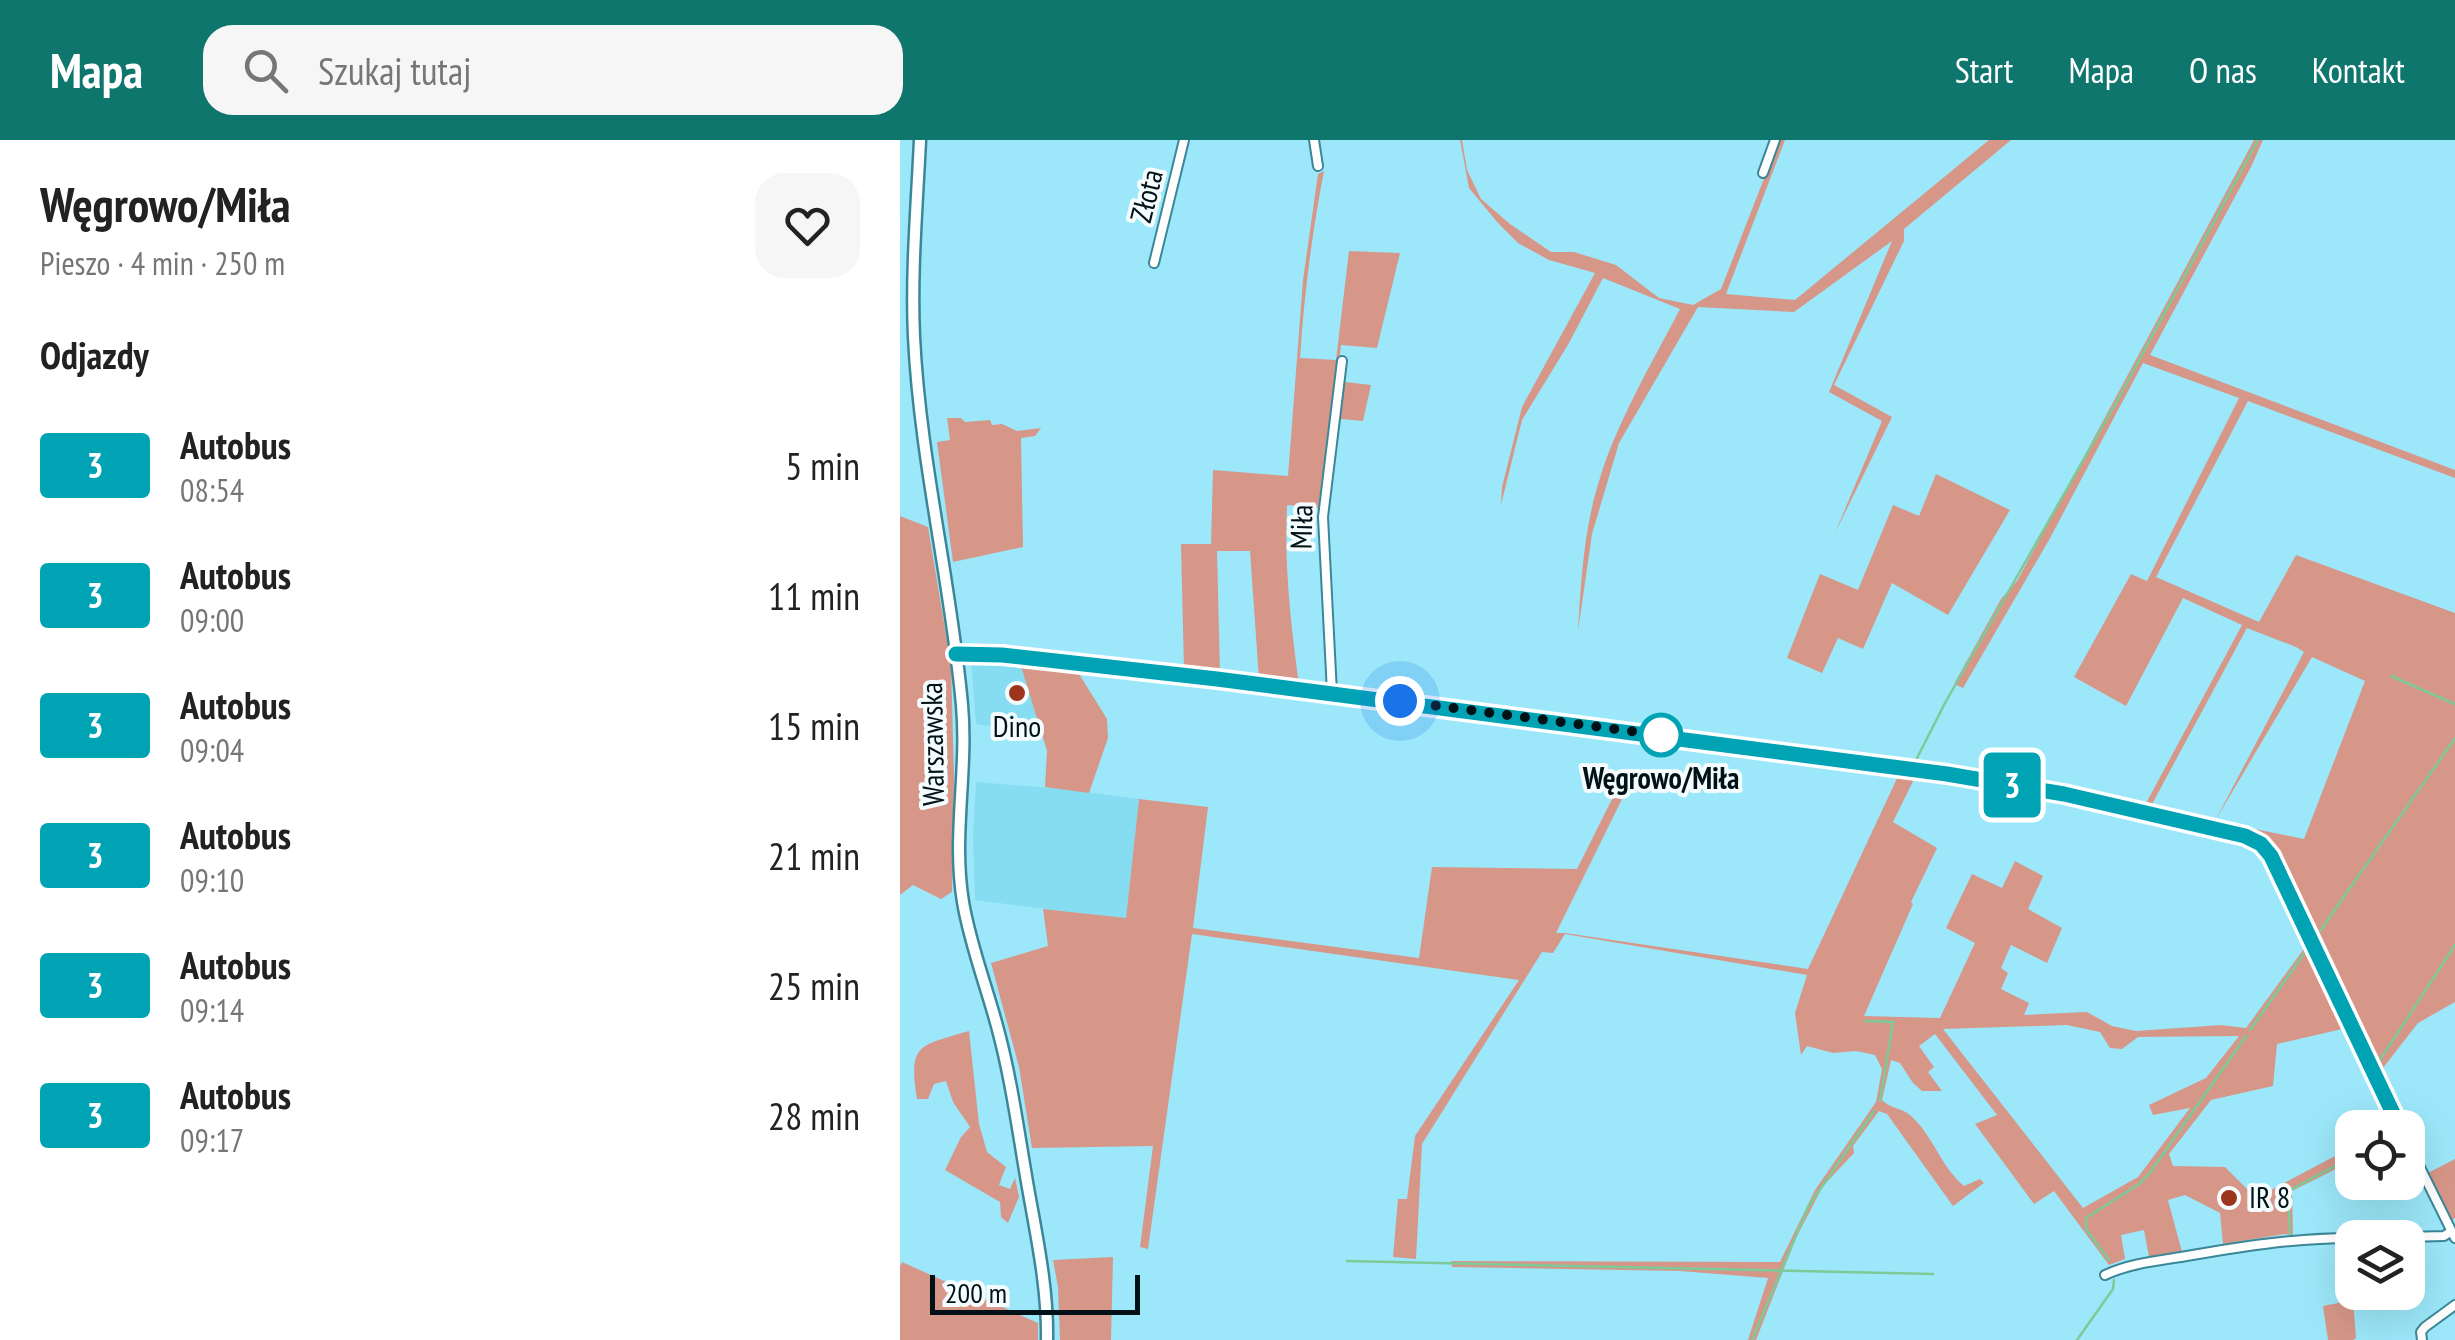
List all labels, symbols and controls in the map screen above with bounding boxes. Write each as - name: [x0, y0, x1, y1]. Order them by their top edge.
- search box: [203, 25, 903, 115]
- text: Mapa: [50, 39, 143, 101]
- icon: search: [238, 43, 293, 98]
- text: Szukaj tutaj: [318, 46, 471, 95]
- text: Start: [1955, 47, 2013, 93]
- text: Mapa: [2068, 47, 2134, 93]
- text: O nas: [2189, 47, 2257, 93]
- text: Kontakt: [2312, 47, 2405, 93]
- street label: Złota: [1120, 165, 1171, 226]
- text: Węgrowo/Miła: [40, 173, 291, 235]
- button: heart: [755, 173, 860, 278]
- text: Pieszo · 4 min · 250 m: [40, 242, 285, 284]
- text: Odjazdy: [40, 330, 149, 379]
- text: Autobus: [180, 420, 291, 469]
- text: 5 min: [785, 441, 860, 490]
- text: 3: [87, 442, 103, 488]
- text: 08:54: [180, 469, 244, 511]
- street label: Miła: [1281, 504, 1320, 550]
- text: Autobus: [180, 550, 291, 599]
- text: 11 min: [768, 571, 860, 620]
- text: 3: [87, 572, 103, 618]
- text: 09:00: [180, 599, 244, 641]
- your location: [1375, 676, 1425, 726]
- text: Autobus: [180, 680, 291, 729]
- street label: Warszawska: [911, 682, 952, 806]
- marker: Dino: [1006, 682, 1028, 704]
- text: 15 min: [768, 701, 860, 750]
- text: 3: [87, 702, 103, 748]
- place label: Dino: [993, 706, 1041, 745]
- marker: Węgrowo/Miła: [1640, 714, 1682, 756]
- text: 09:04: [180, 729, 244, 771]
- line badge: 3: [1980, 752, 2044, 818]
- place label: Węgrowo/Miła: [1582, 758, 1739, 797]
- text: 3: [2004, 762, 2020, 808]
- text: Autobus: [180, 810, 291, 859]
- text: 21 min: [768, 831, 860, 880]
- text: 3: [87, 832, 103, 878]
- text: 09:10: [180, 859, 244, 901]
- text: Autobus: [180, 940, 291, 989]
- text: 25 min: [768, 961, 860, 1010]
- text: 3: [87, 962, 103, 1008]
- text: 09:14: [180, 989, 244, 1031]
- text: Autobus: [180, 1070, 291, 1119]
- text: 28 min: [768, 1091, 860, 1140]
- text: 3: [87, 1092, 103, 1138]
- map controls: [2335, 1110, 2425, 1310]
- button: locate: [2335, 1110, 2425, 1200]
- text: 09:17: [180, 1119, 244, 1161]
- place label: IR 8: [2249, 1177, 2290, 1216]
- marker: IR 8: [2218, 1187, 2240, 1209]
- button: layers: [2335, 1220, 2425, 1310]
- scale bar: [930, 1270, 1140, 1314]
- text: 200 m: [945, 1274, 1007, 1311]

